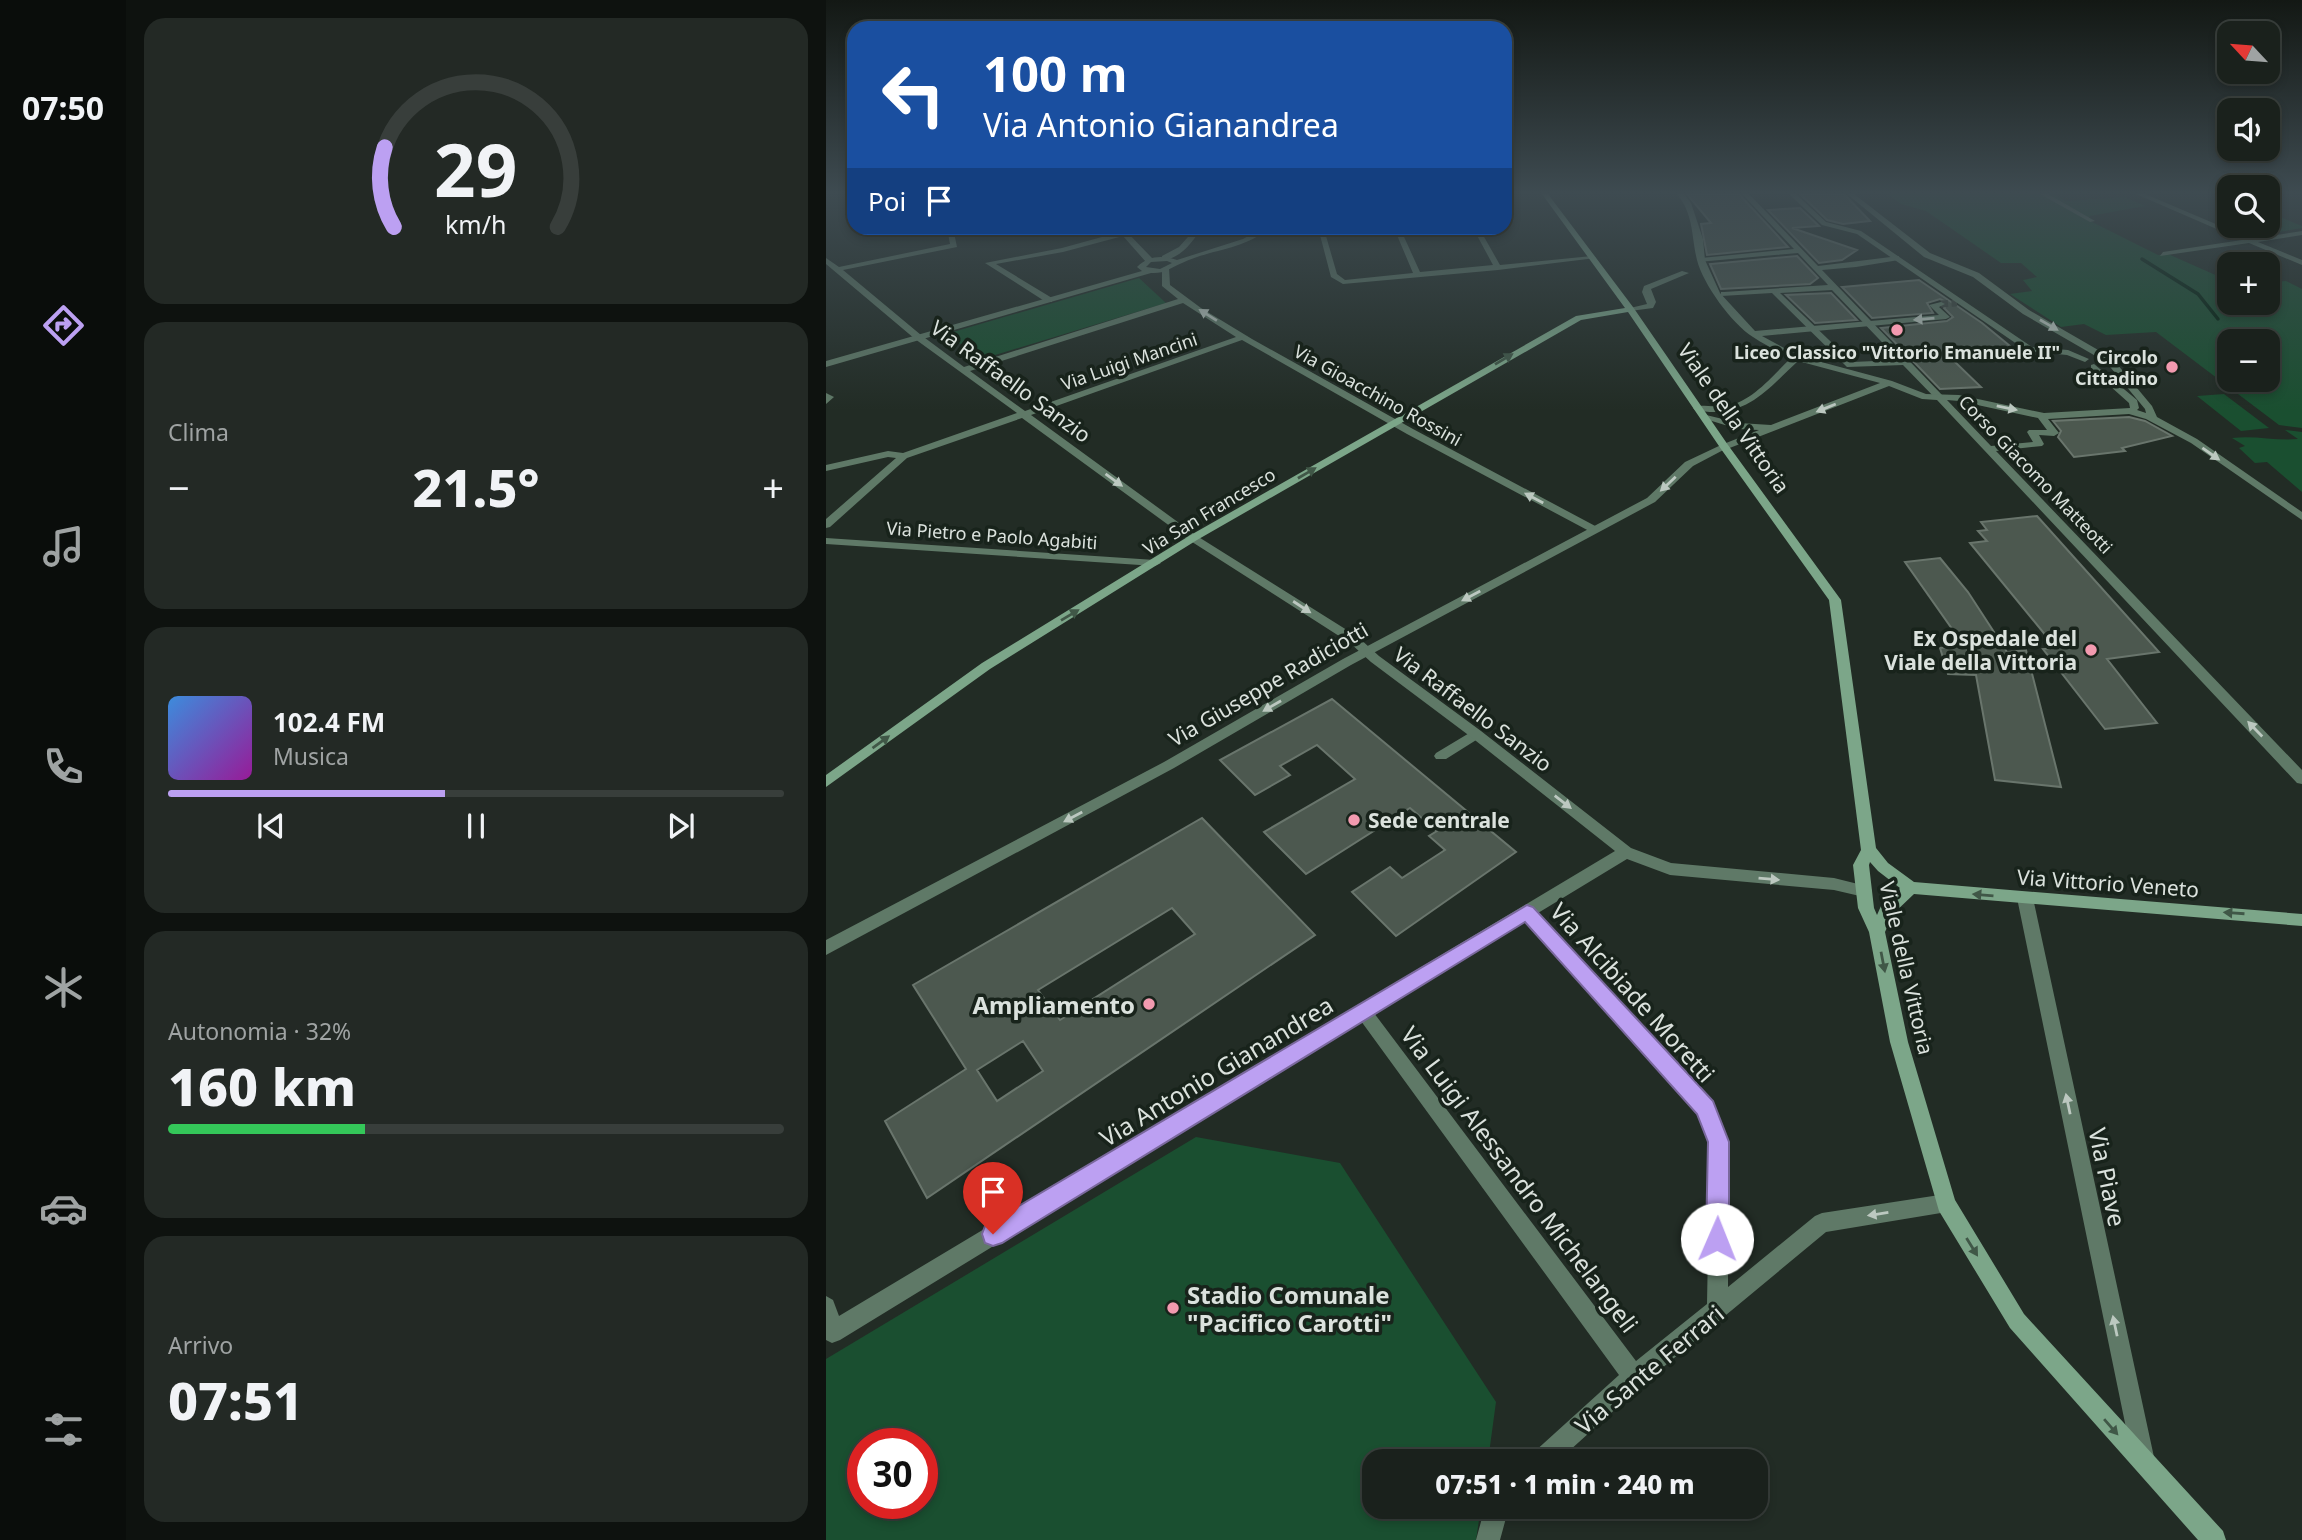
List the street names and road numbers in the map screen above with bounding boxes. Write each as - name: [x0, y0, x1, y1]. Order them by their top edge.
- street label: Via Raffaello Sanzio: [925, 313, 1097, 449]
- street label: Via Luigi Mancini: [1058, 326, 1200, 396]
- street label: Viale della Vittoria: [1672, 337, 1796, 499]
- street label: Via Gioacchino Rossini: [1290, 339, 1466, 451]
- street label: Corso Giacomo Matteotti: [1954, 389, 2118, 559]
- street label: Via San Francesco: [1138, 462, 1280, 560]
- street label: Via Pietro e Paolo Agabiti: [886, 516, 1098, 554]
- street label: Via Giuseppe Radiciotti: [1163, 615, 1373, 753]
- street label: Via Raffaello Sanzio: [1388, 640, 1558, 778]
- street label: Via Vittorio Veneto: [2016, 863, 2200, 903]
- street label: Viale della Vittoria: [1873, 879, 1941, 1057]
- street label: Via Alcibiade Moretti: [1543, 895, 1723, 1089]
- street label: Via Antonio Gianandrea: [1093, 988, 1339, 1154]
- street label: Via Luigi Alessandro Michelangeli: [1394, 1019, 1646, 1339]
- street label: Via Piave: [2081, 1125, 2135, 1229]
- street label: Via Sante Ferrari: [1567, 1297, 1731, 1441]

